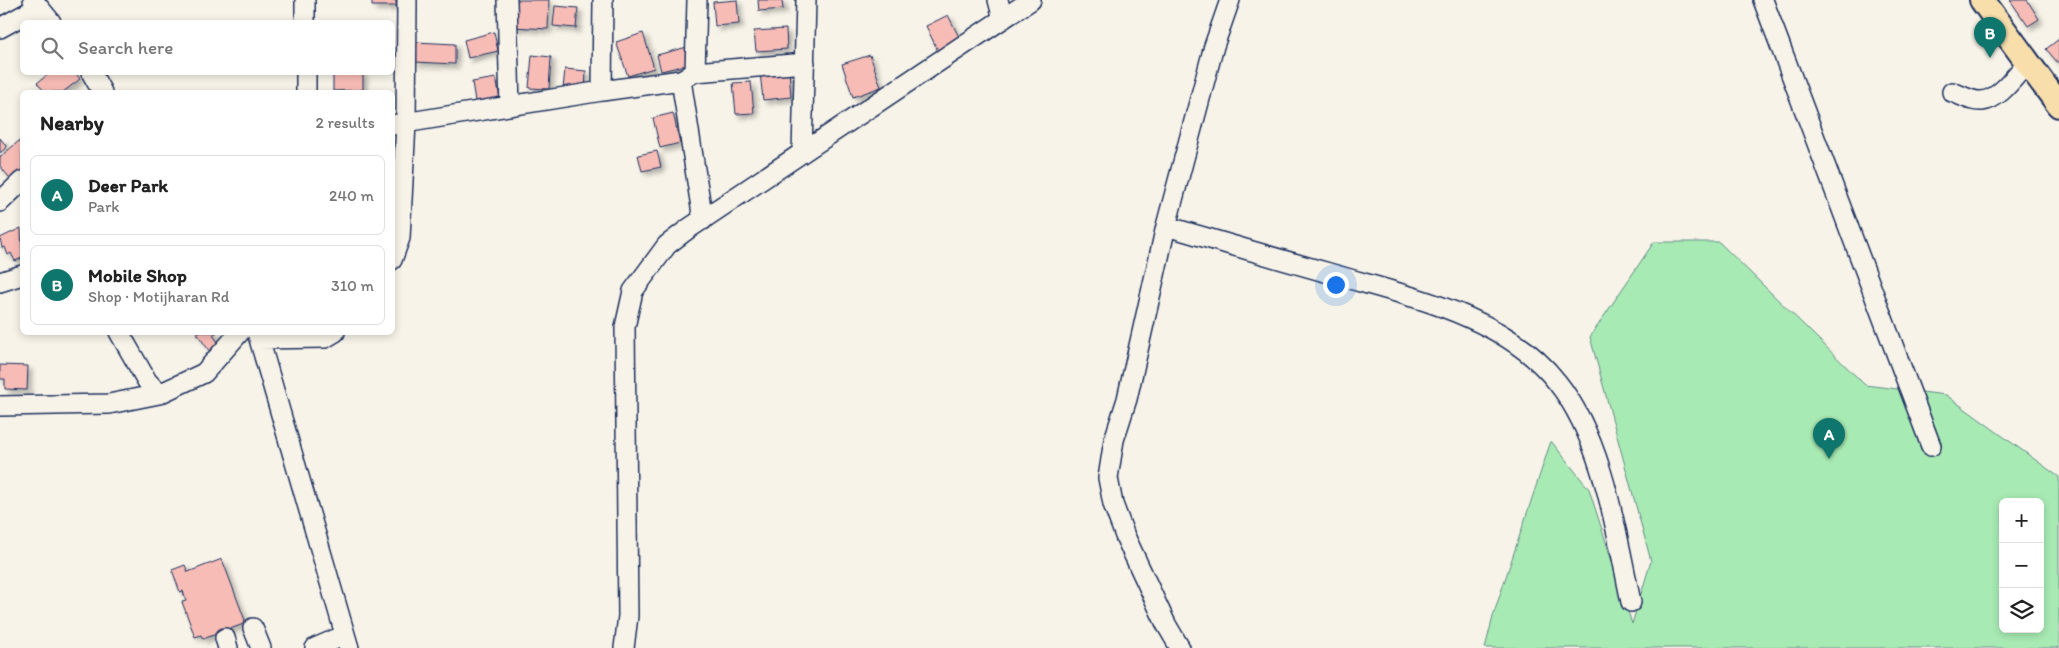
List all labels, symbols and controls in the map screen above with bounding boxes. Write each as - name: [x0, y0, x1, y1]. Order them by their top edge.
- pin: B: [1974, 17, 2006, 58]
- search box: [20, 20, 395, 75]
- icon: search: [38, 34, 66, 62]
- text: Search here: [78, 36, 173, 59]
- text: Nearby: [40, 110, 104, 135]
- text: 2 results: [315, 113, 375, 132]
- text: Deer Park: [88, 174, 168, 197]
- text: A: [52, 186, 62, 205]
- text: 240 m: [329, 186, 374, 205]
- text: Park: [88, 197, 119, 216]
- text: Mobile Shop: [88, 264, 187, 287]
- your location: [1323, 272, 1349, 298]
- text: B: [52, 276, 62, 295]
- text: 310 m: [331, 276, 374, 295]
- text: Shop · Motijharan Rd: [88, 287, 229, 306]
- pin: A: [1813, 418, 1845, 459]
- map controls: [1999, 498, 2044, 633]
- button: +: [1999, 498, 2044, 543]
- button: −: [1999, 543, 2044, 588]
- button: layers: [1999, 588, 2044, 633]

